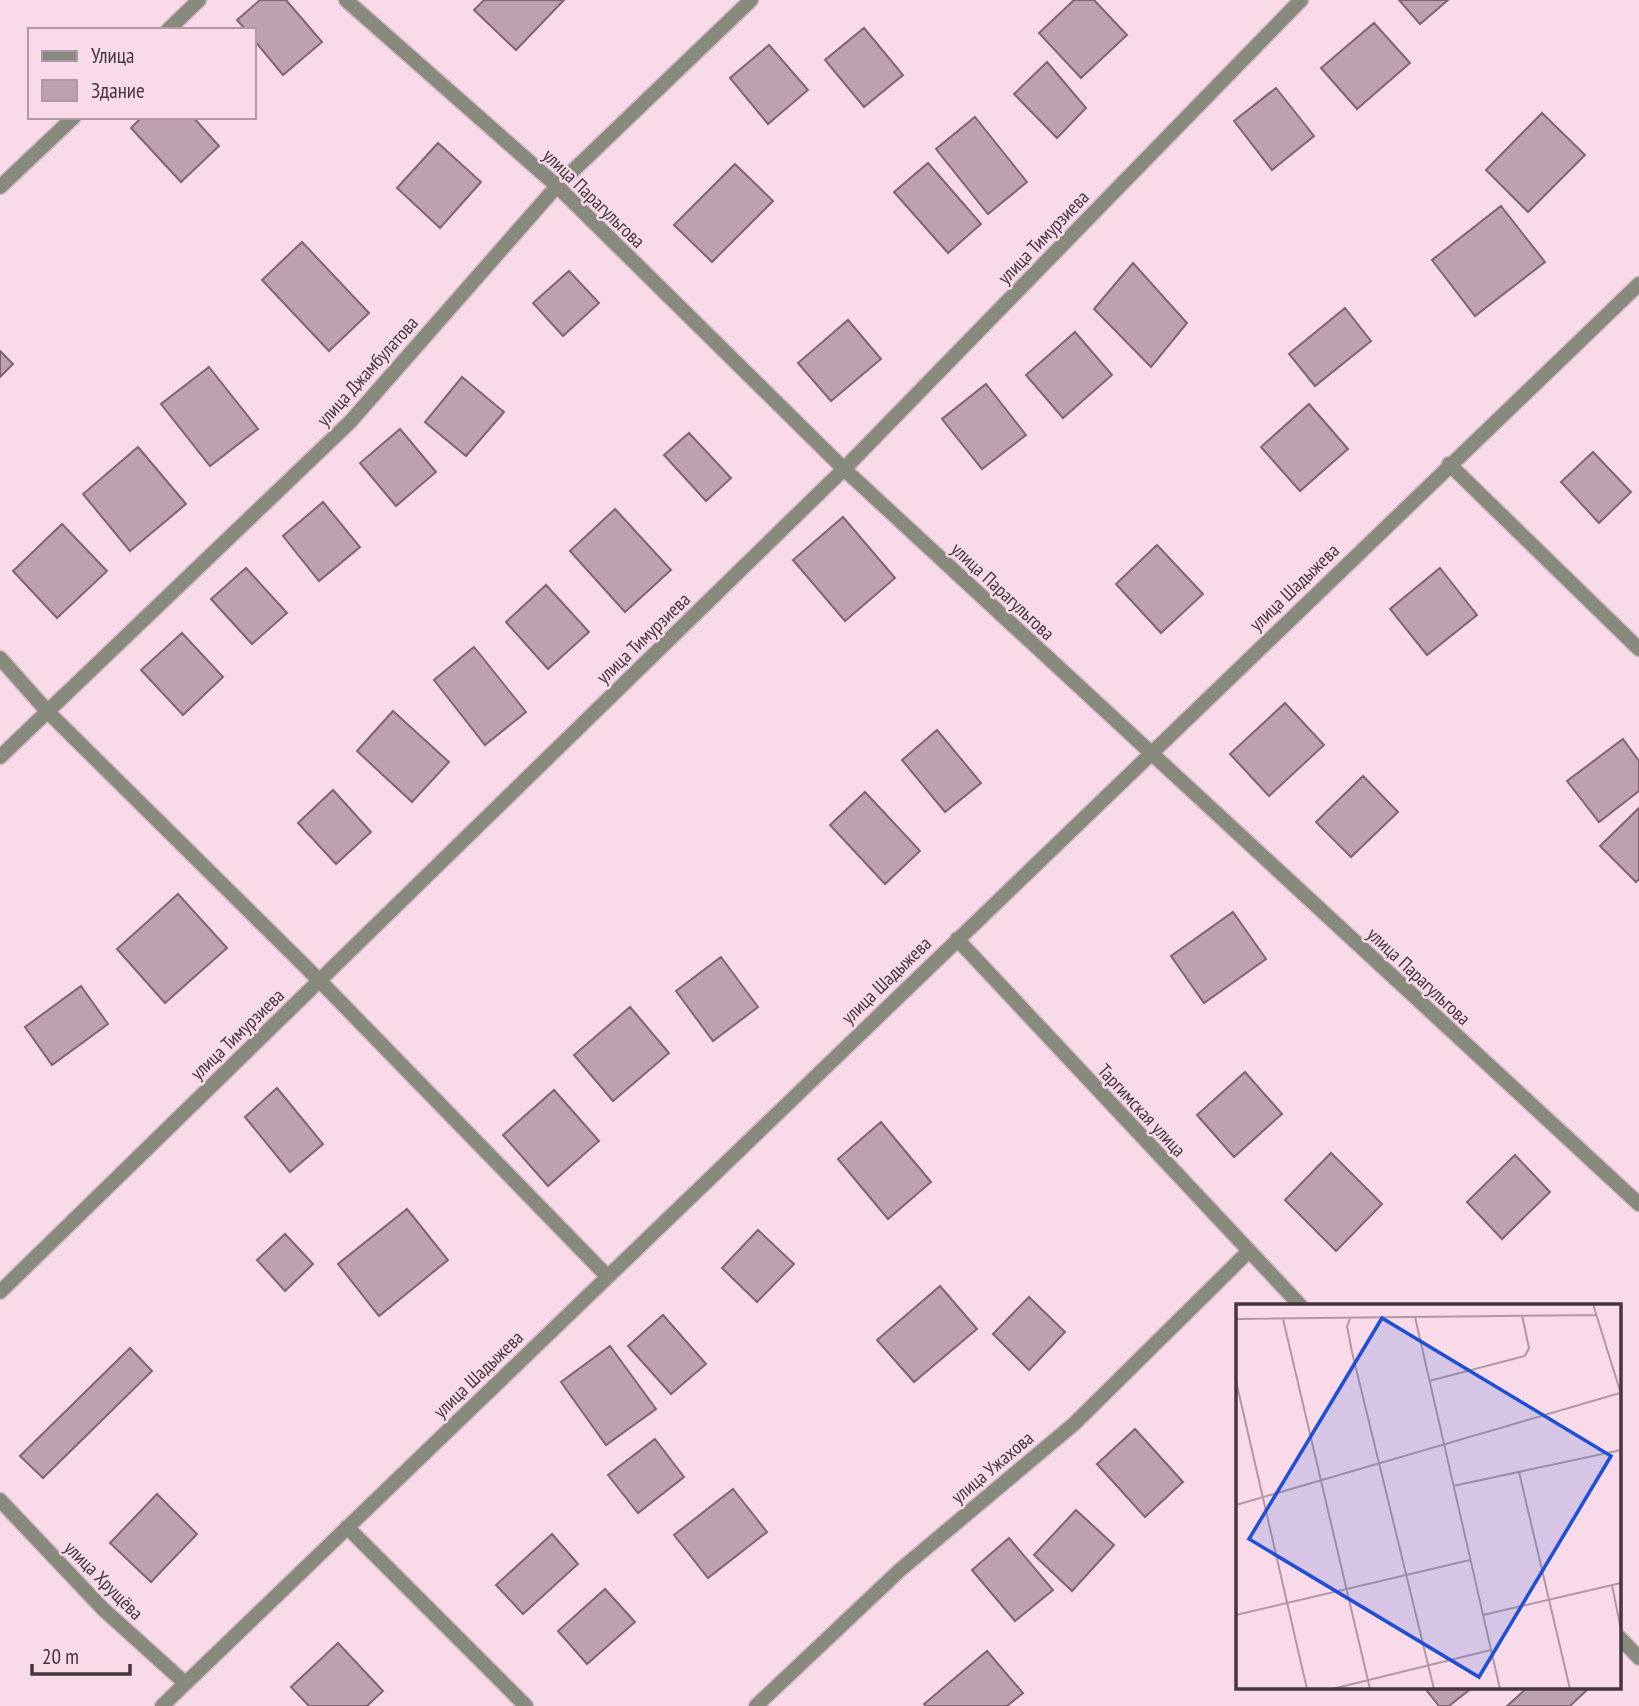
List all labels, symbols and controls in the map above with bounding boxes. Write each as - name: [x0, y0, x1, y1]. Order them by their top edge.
- legend: [28, 28, 256, 119]
- text: Улица: [91, 42, 134, 69]
- text: Здание: [91, 77, 145, 104]
- street label: улица Парагульгова: [538, 143, 650, 253]
- street label: улица Тимурзиева: [992, 185, 1094, 289]
- street label: улица Джамбулатова: [311, 311, 423, 431]
- street label: улица Парагульгова: [946, 537, 1060, 645]
- street label: улица Шадыжева: [1244, 538, 1344, 636]
- street label: улица Тимурзиева: [591, 587, 695, 689]
- street label: улица Парагульгова: [1362, 922, 1476, 1030]
- street label: улица Шадыжева: [836, 931, 936, 1029]
- street label: улица Тимурзиева: [185, 983, 289, 1085]
- street label: Таргимская улица: [1093, 1058, 1191, 1162]
- inset map: [1236, 1304, 1622, 1688]
- street label: улица Шадыжева: [428, 1325, 528, 1423]
- street label: улица Ужахова: [946, 1426, 1038, 1508]
- street label: улица Хрущёва: [59, 1535, 149, 1625]
- scale bar: [32, 1632, 130, 1676]
- text: 20 m: [42, 1643, 79, 1670]

